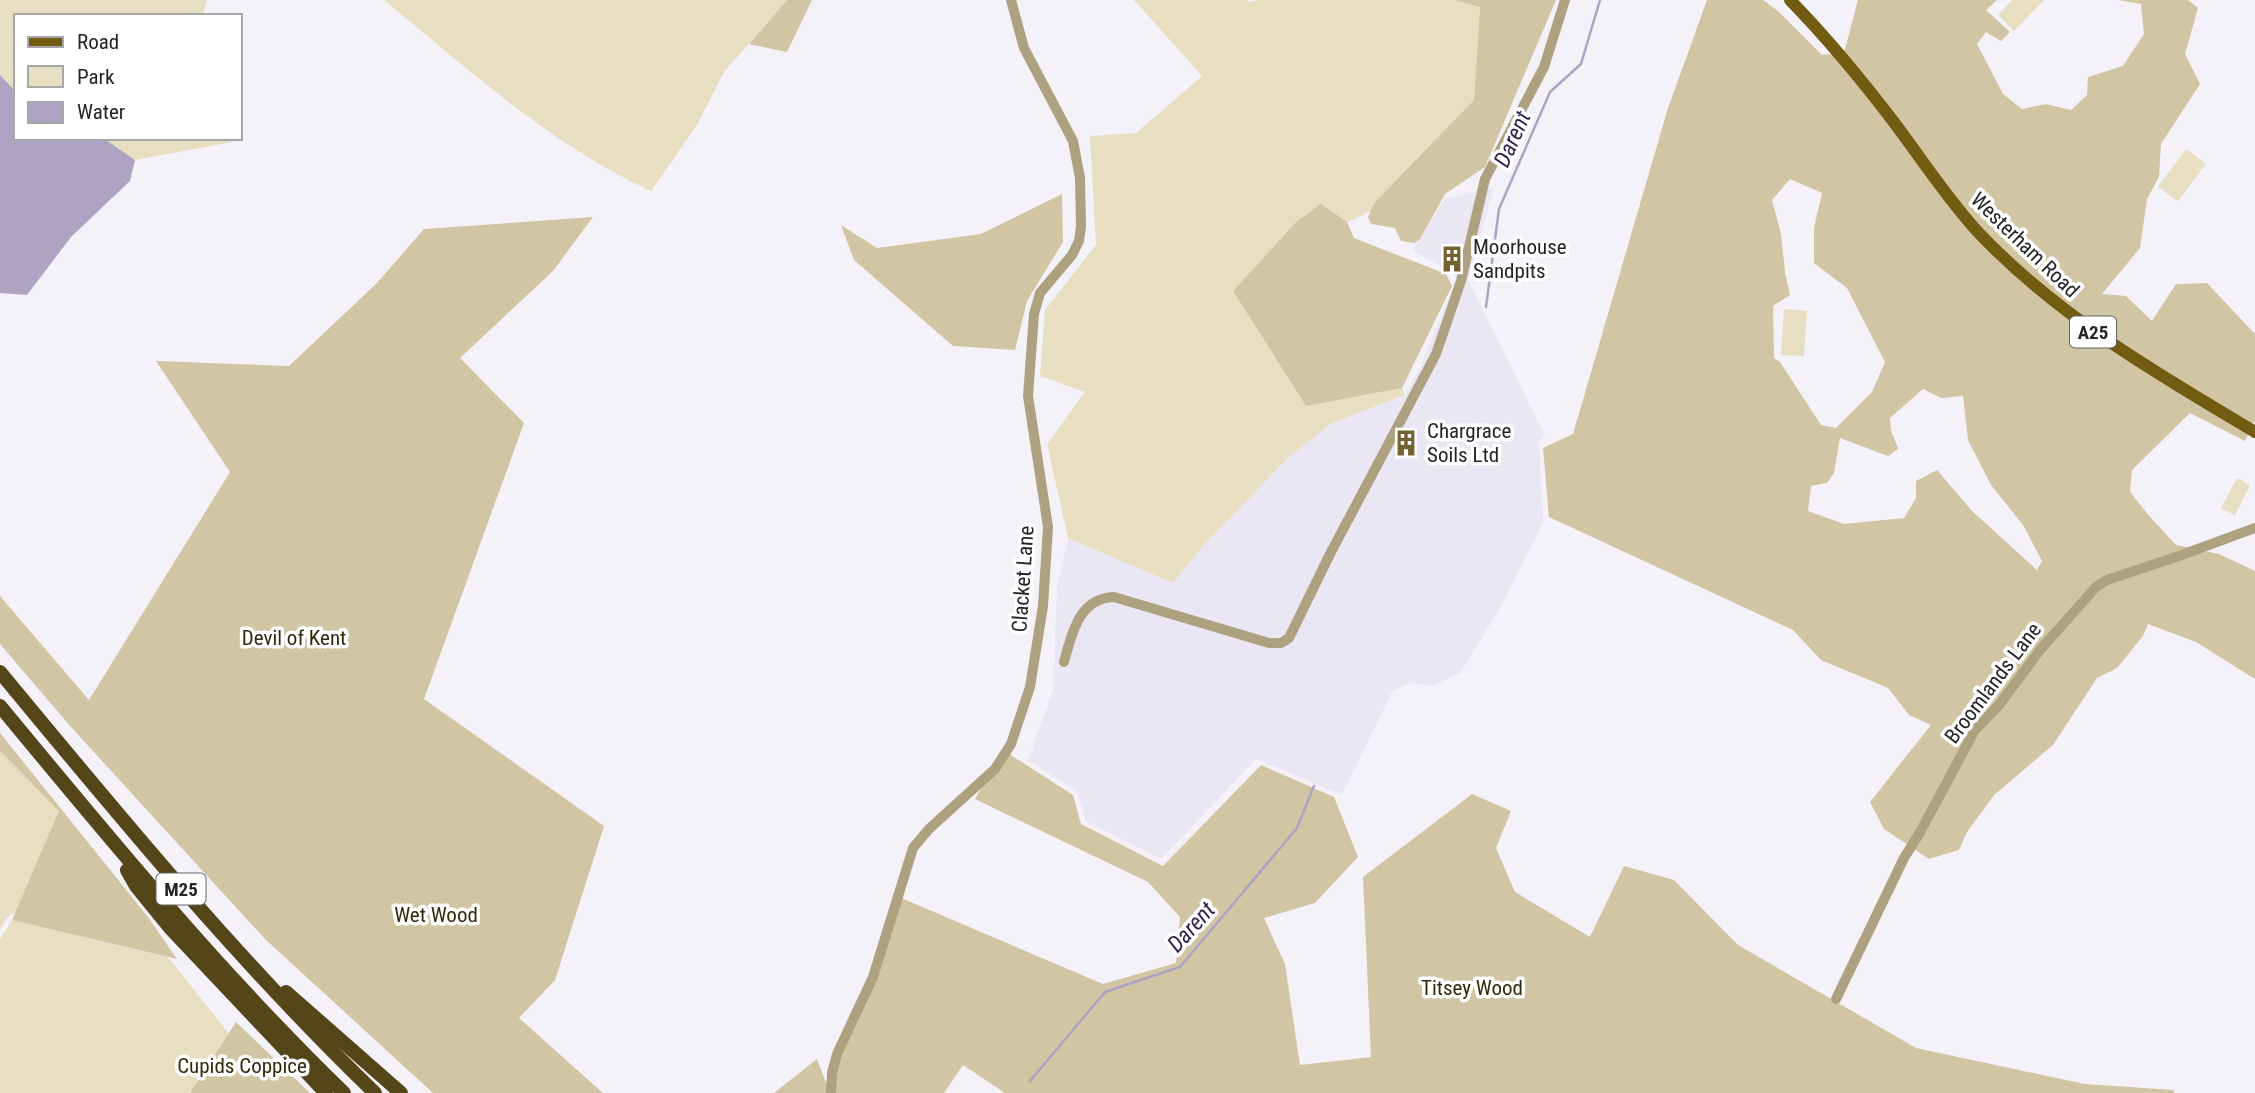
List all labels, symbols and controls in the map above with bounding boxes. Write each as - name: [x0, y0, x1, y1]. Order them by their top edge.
- legend: [14, 14, 242, 140]
- text: Road: [77, 30, 119, 54]
- text: Park: [77, 65, 115, 89]
- text: Water: [77, 100, 125, 124]
- water label: Darent: [1488, 107, 1537, 171]
- street label: Westerham Road: [1966, 188, 2084, 302]
- place label: Moorhouse Sandpits: [1473, 235, 1567, 283]
- building icon: Moorhouse Sandpits: [1437, 244, 1467, 274]
- road number: A25: [2070, 316, 2116, 348]
- place label: Chargrace Soils Ltd: [1427, 419, 1511, 467]
- building icon: Chargrace Soils Ltd: [1391, 428, 1421, 458]
- street label: Clacket Lane: [1007, 525, 1039, 633]
- street label: Broomlands Lane: [1940, 618, 2046, 748]
- park label: Devil of Kent: [242, 626, 346, 650]
- road number: M25: [156, 874, 206, 904]
- water label: Darent: [1162, 897, 1221, 958]
- park label: Wet Wood: [394, 903, 478, 927]
- park label: Titsey Wood: [1421, 976, 1523, 1000]
- park label: Cupids Coppice: [177, 1054, 307, 1078]

